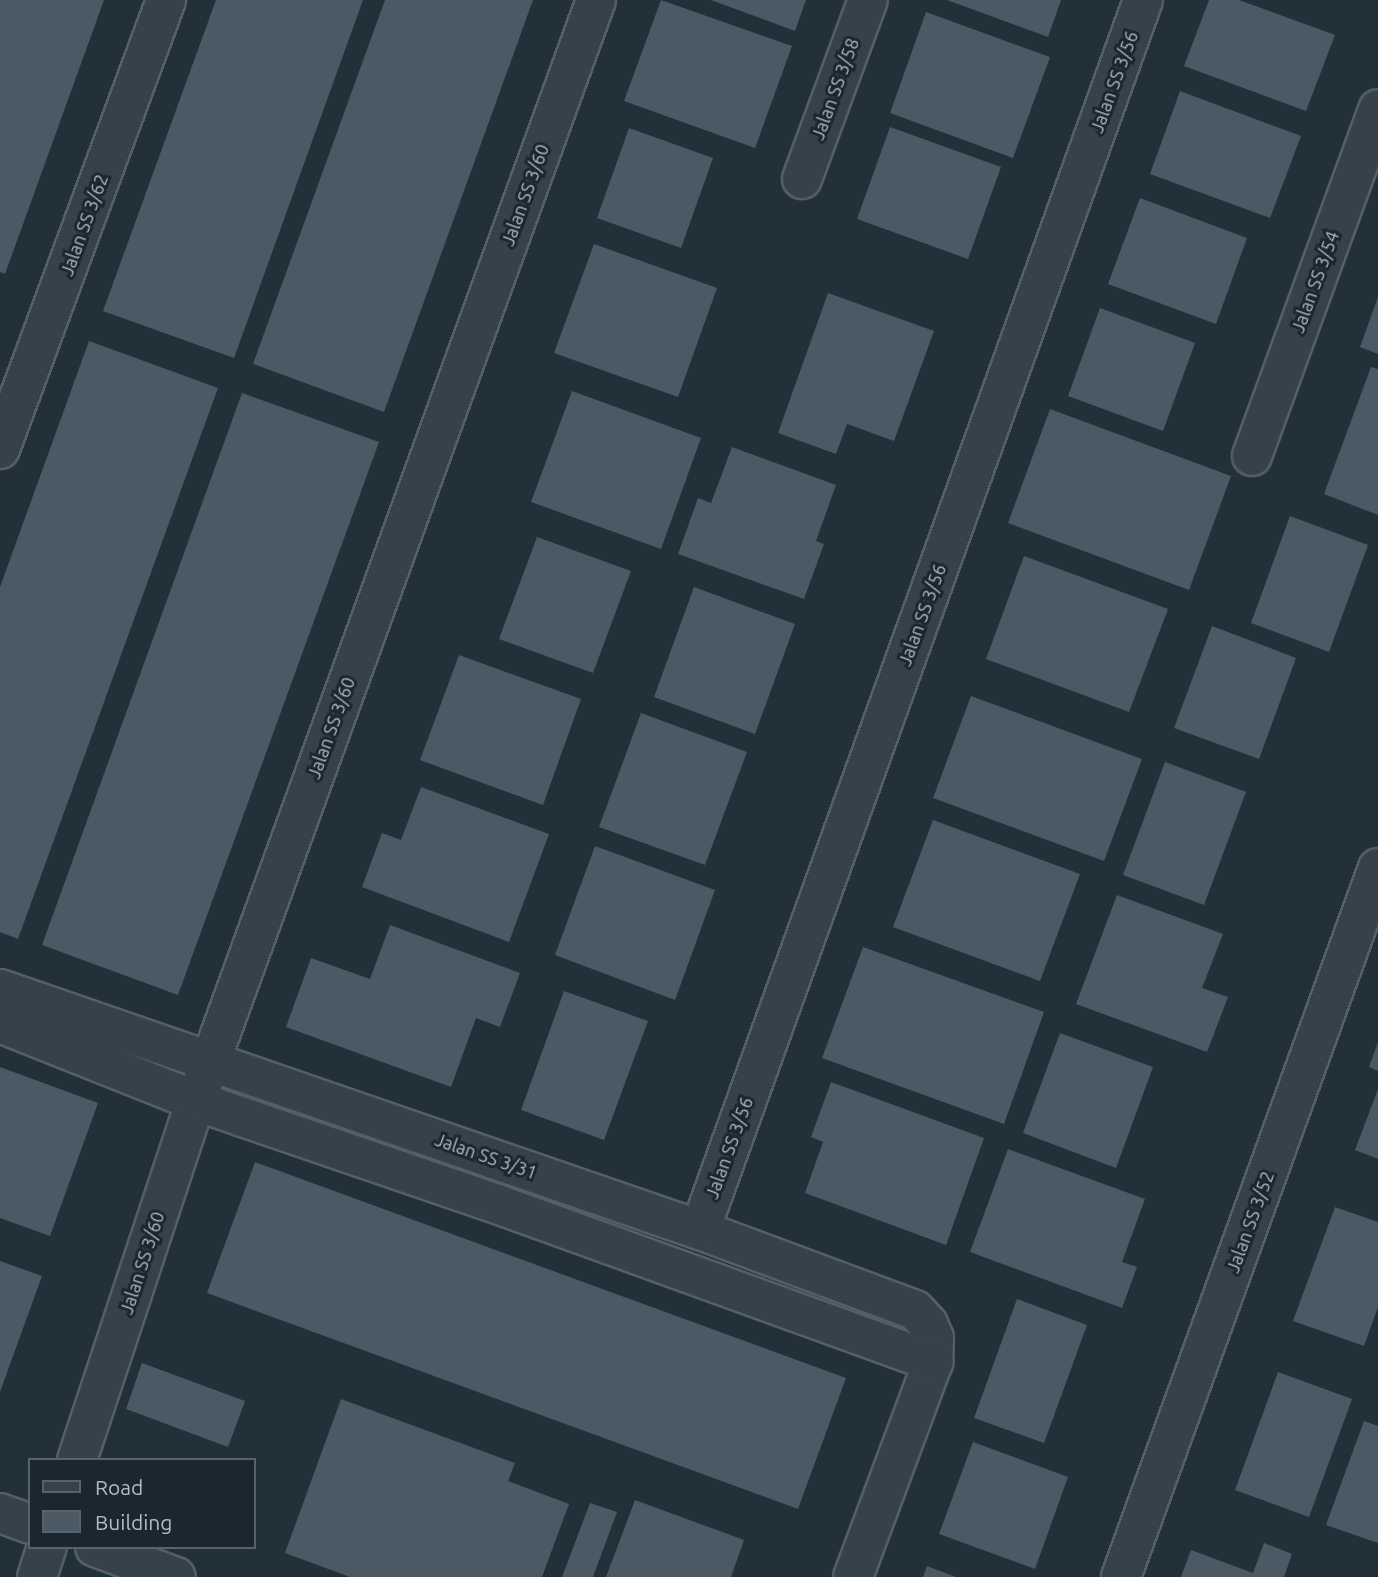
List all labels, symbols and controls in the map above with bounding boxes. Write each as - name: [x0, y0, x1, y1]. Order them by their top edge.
- street label: Jalan SS 3/56: [1086, 28, 1142, 136]
- street label: Jalan SS 3/58: [807, 35, 863, 143]
- street label: Jalan SS 3/60: [497, 141, 553, 249]
- street label: Jalan SS 3/62: [56, 171, 112, 279]
- street label: Jalan SS 3/54: [1287, 228, 1343, 336]
- street label: Jalan SS 3/56: [894, 561, 950, 669]
- street label: Jalan SS 3/60: [303, 674, 359, 782]
- street label: Jalan SS 3/56: [701, 1094, 757, 1202]
- street label: Jalan SS 3/31: [432, 1128, 540, 1184]
- street label: Jalan SS 3/52: [1222, 1168, 1278, 1276]
- street label: Jalan SS 3/60: [115, 1209, 169, 1317]
- legend: [28, 1458, 256, 1549]
- text: Road: [95, 1475, 143, 1499]
- text: Building: [95, 1510, 172, 1534]

